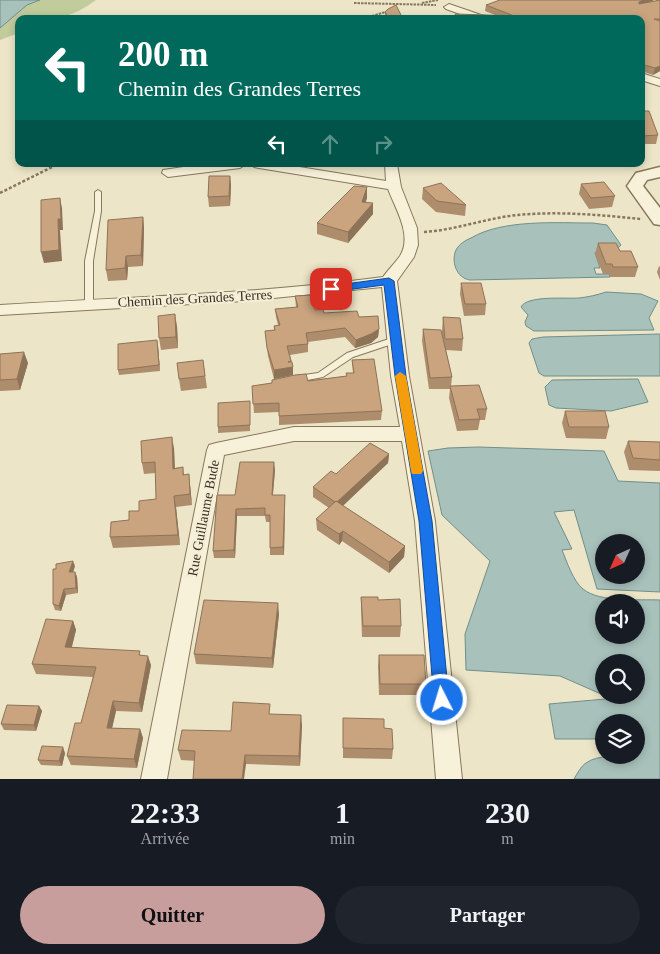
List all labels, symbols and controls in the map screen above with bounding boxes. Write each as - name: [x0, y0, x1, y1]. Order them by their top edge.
- icon: left: [35, 35, 100, 100]
- text: 200 m: [118, 35, 208, 74]
- text: Chemin des Grandes Terres: [118, 76, 361, 101]
- icon: left: [263, 130, 291, 158]
- icon: ahead: [316, 130, 344, 158]
- icon: right: [369, 130, 397, 158]
- pin: [310, 268, 352, 310]
- icon: arrive: [317, 275, 345, 303]
- street label: Chemin des Grandes Terres: [117, 287, 273, 310]
- street label: Rue Guillaume Bude: [185, 459, 222, 578]
- north arrow: [595, 534, 645, 584]
- map controls: [595, 534, 645, 764]
- button: sound: [595, 594, 645, 644]
- button: search: [595, 654, 645, 704]
- position arrow: [415, 673, 467, 725]
- button: layers: [595, 714, 645, 764]
- text: 22:33: [130, 796, 200, 829]
- text: 1: [335, 796, 350, 829]
- text: 230: [485, 796, 530, 829]
- text: Arrivée: [141, 830, 189, 847]
- text: min: [330, 830, 355, 847]
- text: m: [501, 830, 514, 847]
- button: Quitter: [20, 886, 325, 944]
- button: Partager: [335, 886, 640, 944]

